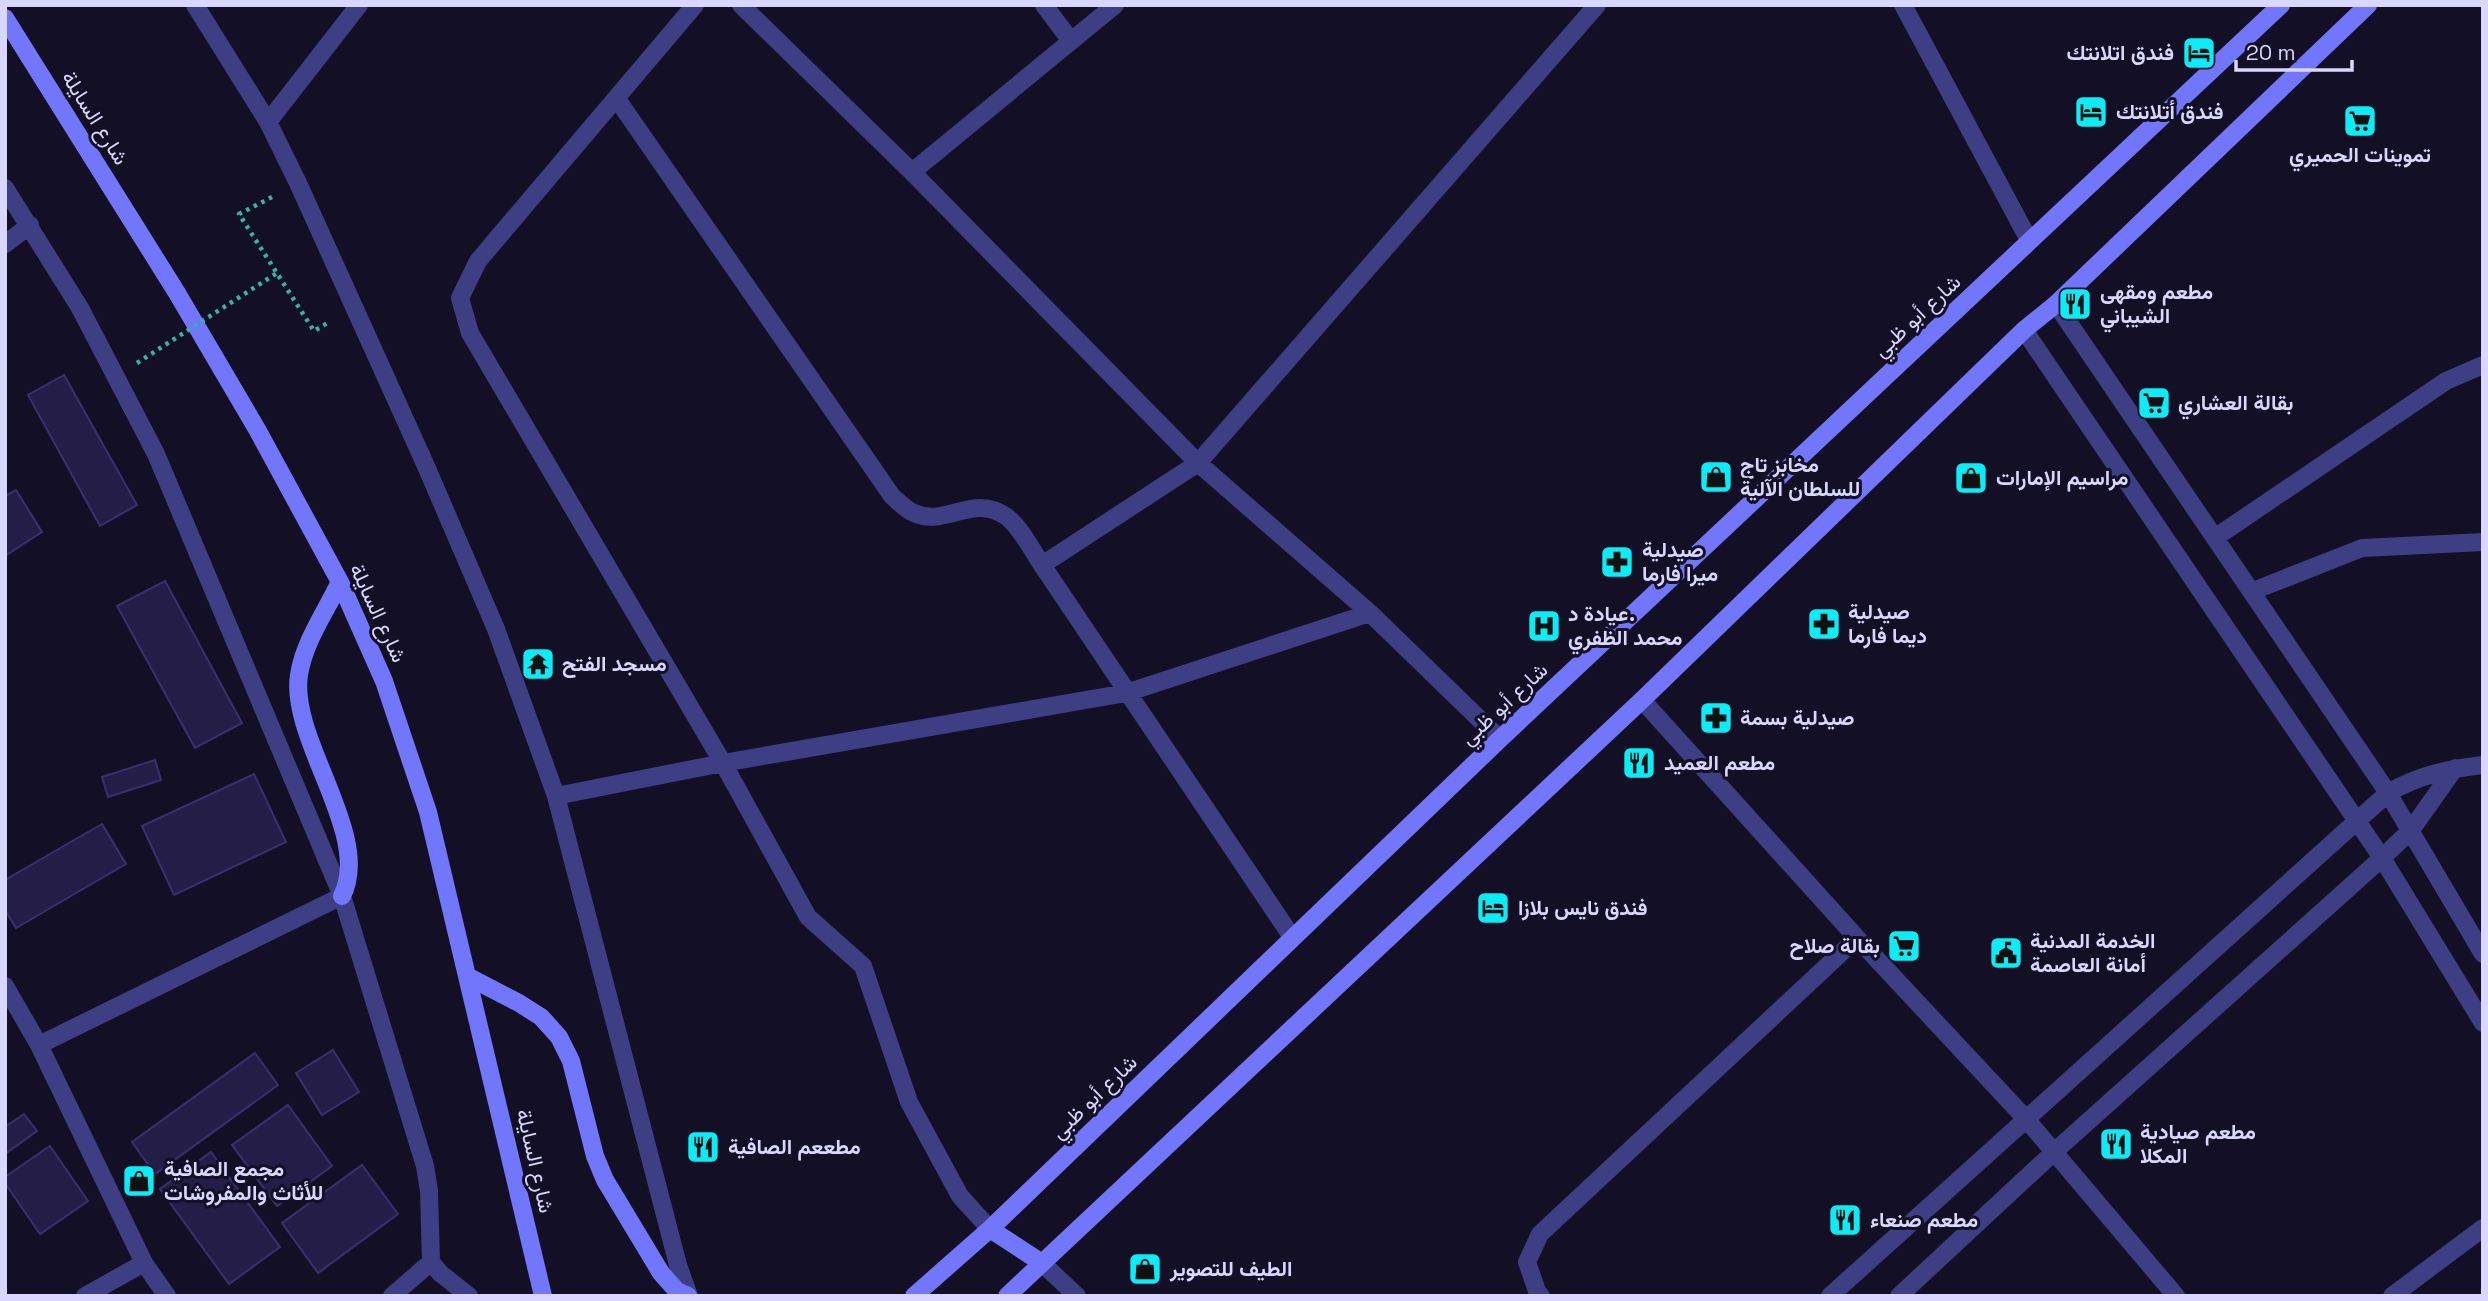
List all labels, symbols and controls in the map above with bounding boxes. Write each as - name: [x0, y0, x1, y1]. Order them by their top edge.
- scale bar: [2236, 28, 2352, 72]
- hotel icon: فندق اتلانتك: [2180, 34, 2218, 72]
- place label: فندق اتلانتك: [2066, 39, 2174, 66]
- text: 20 m: [2246, 39, 2296, 66]
- street label: شارع السايلة: [55, 66, 135, 170]
- hotel icon: فندق أتلانتك: [2072, 93, 2110, 131]
- place label: فندق أتلانتك: [2116, 98, 2224, 125]
- supermarket icon: تموينات الحميري: [2341, 102, 2379, 140]
- place label: تموينات الحميري: [2289, 141, 2431, 172]
- street label: شارع أبو ظبي: [1867, 268, 1969, 366]
- place label: مطعم ومقهى الشيباني: [2100, 278, 2213, 333]
- restaurant icon: مطعم ومقهى الشيباني: [2056, 285, 2094, 323]
- supermarket icon: بقالة العشاري: [2135, 384, 2173, 422]
- place label: بقالة العشاري: [2178, 389, 2294, 420]
- place label: مخابز تاج للسلطان الآلية: [1740, 451, 1860, 502]
- shop icon: مخابز تاج للسلطان الآلية: [1697, 458, 1735, 496]
- shop icon: مراسيم الإمارات: [1952, 459, 1990, 497]
- place label: مراسيم الإمارات: [1996, 464, 2128, 492]
- place label: صيدلية ميرا فارما: [1642, 536, 1718, 587]
- pharmacy icon: صيدلية ميرا فارما: [1598, 543, 1636, 581]
- street label: شارع السايلة: [343, 559, 413, 667]
- place label: صيدلية ديما فارما: [1848, 598, 1927, 649]
- place label: عيادة د. محمد الظفري: [1568, 600, 1682, 655]
- pharmacy icon: صيدلية ديما فارما: [1805, 605, 1843, 643]
- hospital icon: عيادة د. محمد الظفري: [1525, 607, 1563, 645]
- temple icon: مسجد الفتح: [519, 645, 557, 683]
- place label: مسجد الفتح: [562, 650, 667, 678]
- street label: شارع أبو ظبي: [1454, 656, 1556, 754]
- pharmacy icon: صيدلية بسمة: [1697, 699, 1735, 737]
- place label: صيدلية بسمة: [1740, 704, 1855, 731]
- restaurant icon: مطعم العميد: [1620, 744, 1658, 782]
- place label: مطعم العميد: [1664, 749, 1775, 777]
- hotel icon: فندق نايس بلازا: [1474, 889, 1512, 927]
- place label: فندق نايس بلازا: [1518, 894, 1648, 921]
- supermarket icon: بقالة صلاح: [1885, 927, 1923, 965]
- place label: الخدمة المدنية أمانة العاصمة: [2030, 927, 2156, 978]
- place label: بقالة صلاح: [1789, 932, 1880, 960]
- public building icon: الخدمة المدنية أمانة العاصمة: [1987, 934, 2025, 972]
- street label: شارع أبو ظبي: [1045, 1049, 1145, 1147]
- street label: شارع السايلة: [509, 1106, 561, 1216]
- place label: مطعم صيادية المكلا: [2140, 1118, 2256, 1169]
- restaurant icon: مطعم صيادية المكلا: [2097, 1125, 2135, 1163]
- restaurant icon: مطععم الصافية: [684, 1128, 722, 1166]
- place label: مطععم الصافية: [728, 1133, 861, 1161]
- place label: مجمع الصافية للأثاث والمفروشات: [164, 1155, 323, 1206]
- shop icon: مجمع الصافية للأثاث والمفروشات: [120, 1162, 158, 1200]
- restaurant icon: مطعم صنعاء: [1826, 1201, 1864, 1239]
- place label: مطعم صنعاء: [1870, 1206, 1978, 1234]
- shop icon: الطيف للتصوير: [1126, 1250, 1164, 1288]
- place label: الطيف للتصوير: [1169, 1255, 1292, 1282]

